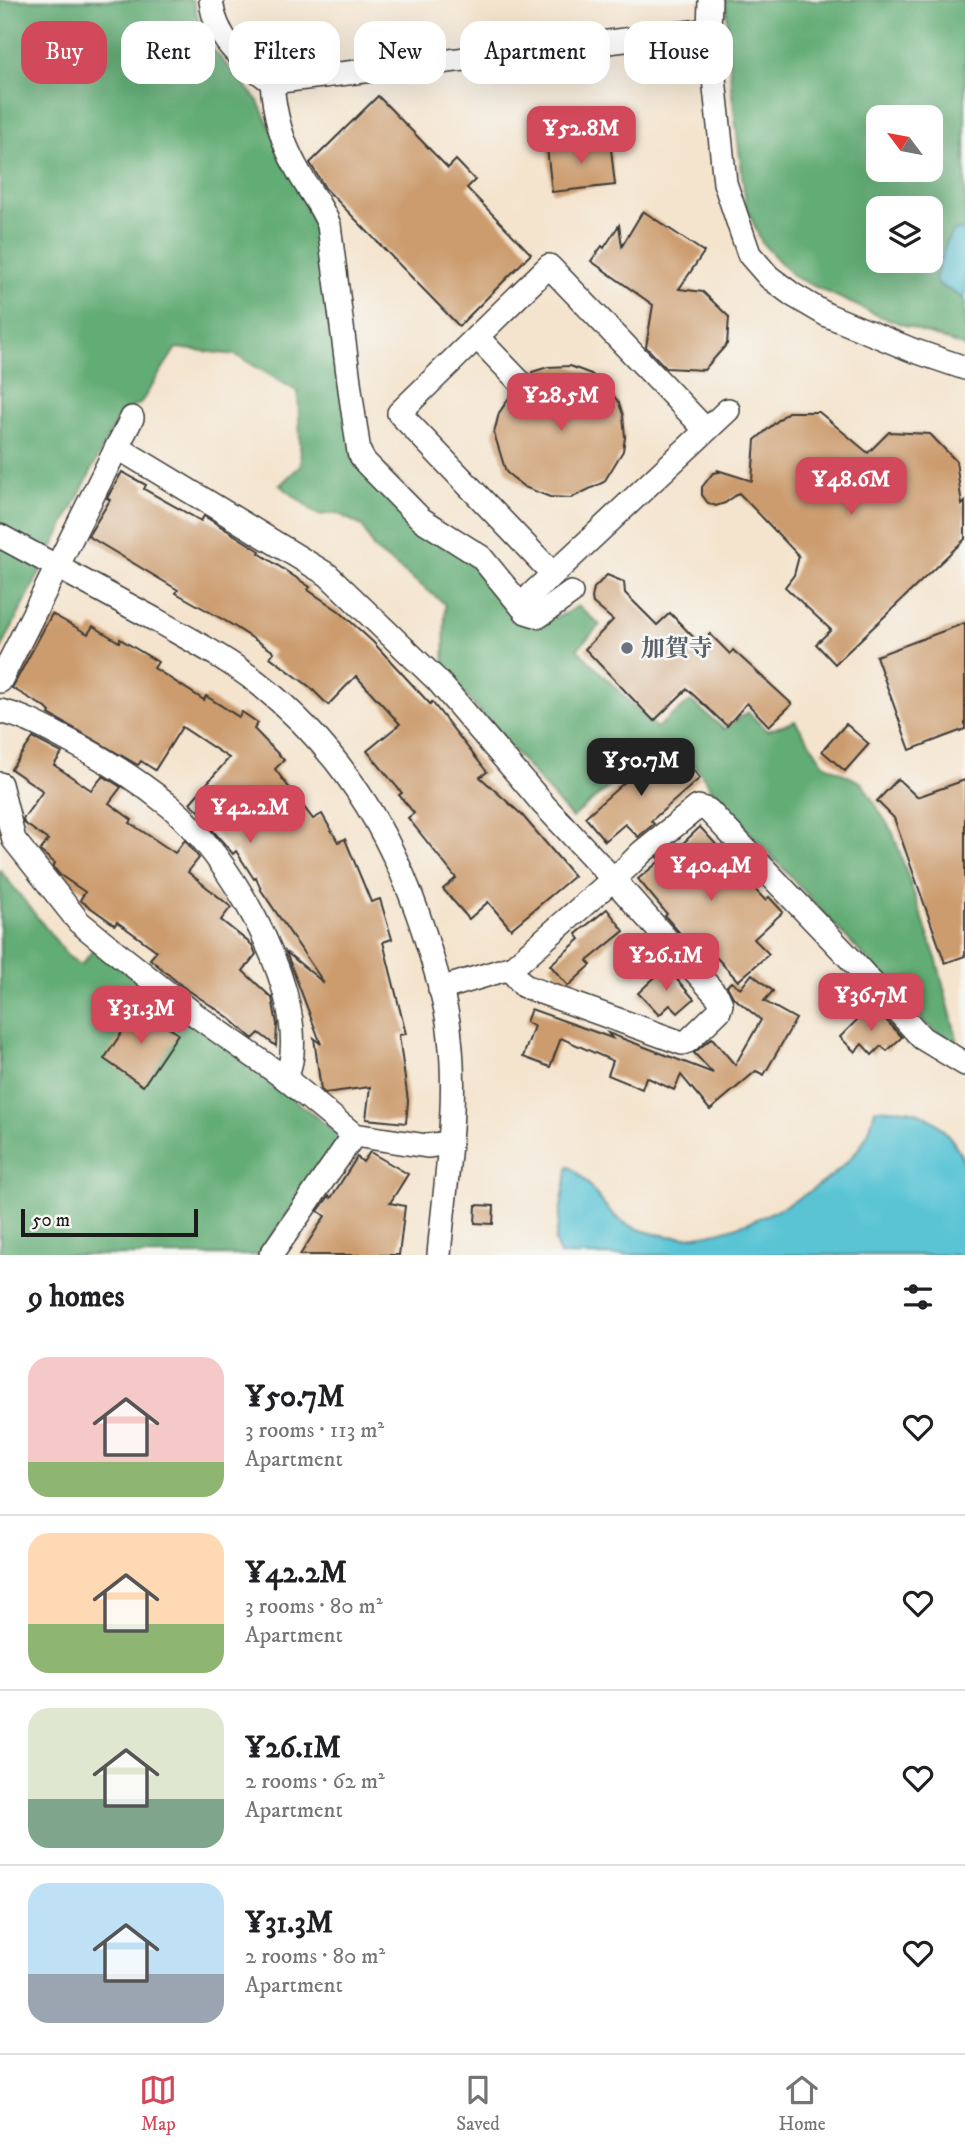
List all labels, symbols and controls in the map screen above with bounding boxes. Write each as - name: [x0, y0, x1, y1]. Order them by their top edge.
- chip: Buy: [21, 21, 107, 84]
- chip: Rent: [121, 21, 215, 84]
- chip: Filters: [229, 21, 340, 84]
- chip: New: [354, 21, 446, 84]
- chip: Apartment: [460, 21, 610, 84]
- chip: House: [624, 21, 733, 84]
- north arrow: [866, 105, 943, 182]
- map controls: [866, 105, 943, 273]
- pin: ¥52.8M: [524, 106, 638, 166]
- text: ¥52.8M: [543, 114, 619, 143]
- button: layers: [866, 196, 943, 273]
- pin: ¥28.5M: [504, 374, 618, 433]
- text: ¥28.5M: [523, 381, 599, 410]
- pin: ¥48.6M: [794, 458, 908, 517]
- text: ¥48.6M: [812, 465, 890, 494]
- place label: 加賀寺: [641, 634, 713, 664]
- marker: 加賀寺: [619, 640, 635, 656]
- pin: ¥50.7M: [584, 738, 698, 798]
- text: ¥50.7M: [603, 746, 679, 775]
- pin: ¥42.2M: [193, 786, 307, 845]
- text: ¥42.2M: [211, 793, 289, 822]
- pin: ¥40.4M: [654, 844, 768, 903]
- text: ¥40.4M: [671, 851, 752, 880]
- pin: ¥26.1M: [609, 934, 723, 993]
- text: ¥26.1M: [629, 941, 703, 970]
- pin: ¥36.7M: [814, 974, 928, 1033]
- text: ¥36.7M: [834, 981, 908, 1010]
- pin: ¥31.3M: [84, 986, 198, 1046]
- text: ¥31.3M: [107, 994, 175, 1023]
- scale bar: [21, 1206, 198, 1238]
- text: 50 m: [32, 1209, 70, 1232]
- icon: filters: [899, 1278, 937, 1316]
- text: 9 homes: [28, 1279, 125, 1316]
- text: ¥50.7M: [245, 1379, 345, 1416]
- icon: home: [84, 1385, 168, 1469]
- icon: heart: [899, 1408, 937, 1446]
- text: 3 rooms · 113 m²: [245, 1416, 384, 1445]
- text: Apartment: [245, 1445, 343, 1474]
- text: ¥42.2M: [245, 1555, 347, 1592]
- icon: home: [84, 1561, 168, 1645]
- icon: heart: [899, 1584, 937, 1622]
- text: 3 rooms · 80 m²: [245, 1592, 383, 1621]
- text: Apartment: [245, 1621, 343, 1650]
- text: ¥26.1M: [245, 1730, 341, 1767]
- icon: home: [84, 1736, 168, 1820]
- icon: heart: [899, 1759, 937, 1797]
- text: 2 rooms · 62 m²: [245, 1767, 385, 1796]
- text: Apartment: [245, 1796, 343, 1825]
- text: ¥31.3M: [245, 1905, 333, 1942]
- icon: home: [84, 1911, 168, 1995]
- icon: heart: [899, 1934, 937, 1972]
- text: 2 rooms · 80 m²: [245, 1942, 385, 1971]
- text: Apartment: [245, 1971, 343, 2000]
- tab: Map: [139, 2071, 177, 2136]
- tab: Saved: [456, 2071, 500, 2136]
- tab: Home: [779, 2071, 826, 2136]

